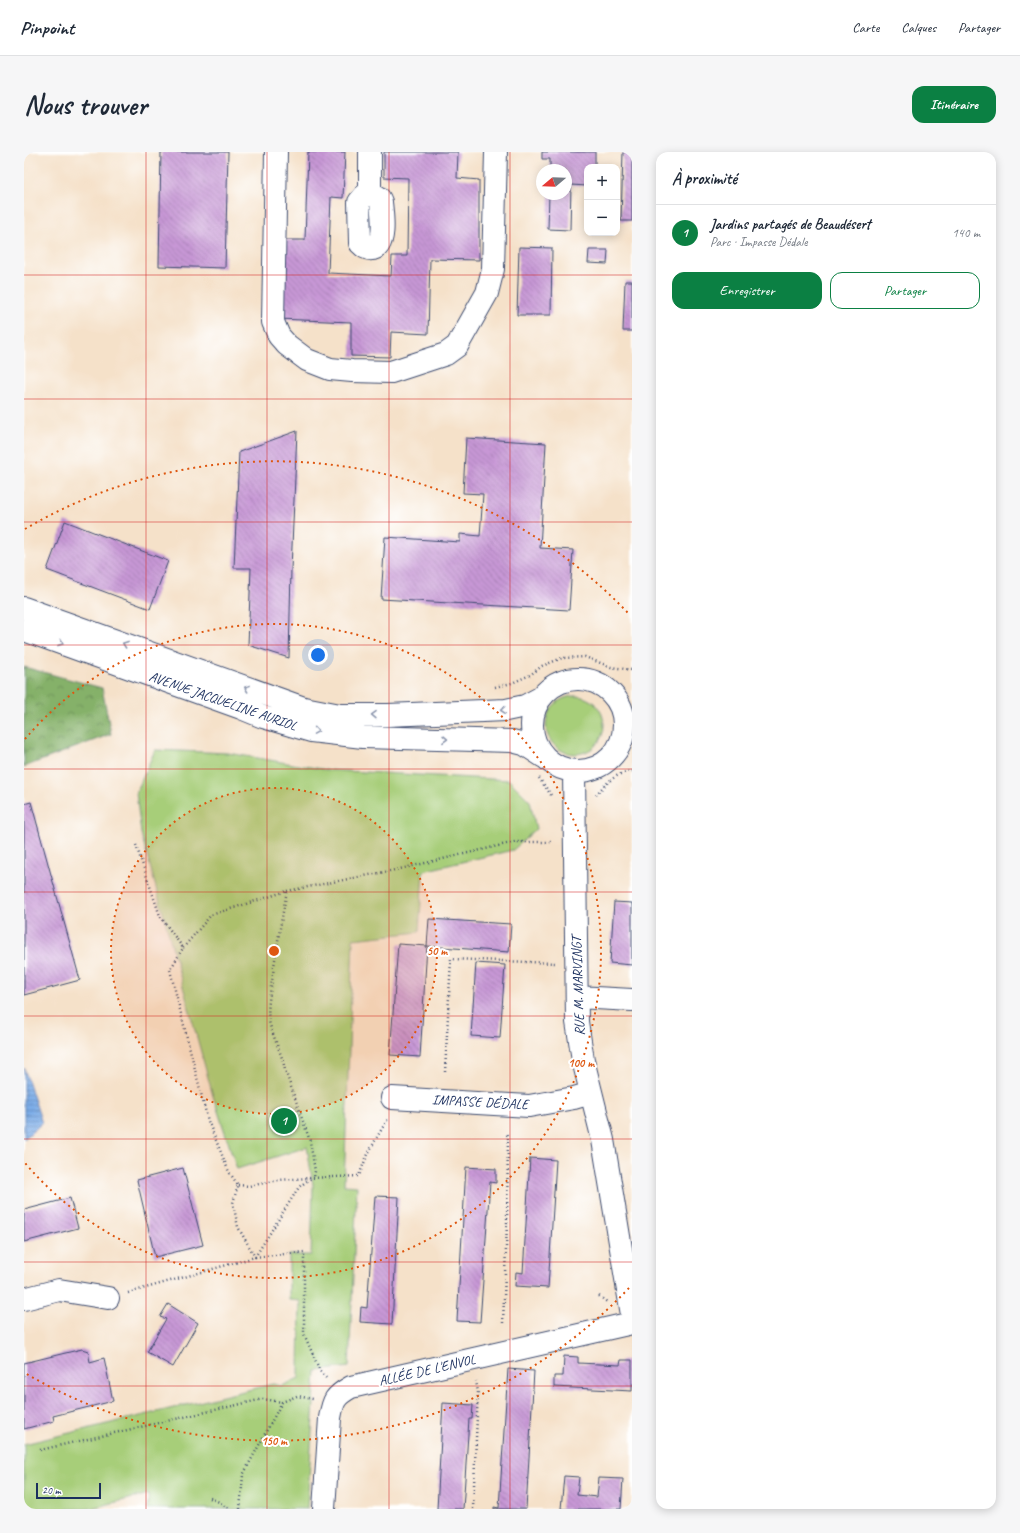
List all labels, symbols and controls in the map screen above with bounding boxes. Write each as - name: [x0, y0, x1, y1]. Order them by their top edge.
- text: Pinpoint: [20, 16, 74, 40]
- text: Carte: [852, 19, 879, 36]
- text: Calques: [901, 19, 936, 36]
- text: Partager: [958, 19, 1000, 36]
- button: Itinéraire: [912, 86, 996, 123]
- text: Nous trouver: [24, 87, 147, 122]
- north arrow: [536, 164, 572, 200]
- map controls: [584, 164, 620, 236]
- button: +: [584, 164, 620, 200]
- text: À proximité: [672, 168, 737, 189]
- button: −: [584, 200, 620, 236]
- text: Jardins partagés de Beaudésert: [710, 215, 871, 234]
- text: 1: [682, 225, 688, 241]
- text: 140 m: [952, 225, 980, 241]
- text: Parc · Impasse Dédale: [710, 234, 807, 250]
- button: Enregistrer: [672, 272, 822, 309]
- button: Partager: [830, 272, 980, 309]
- one-way arrow: [57, 639, 64, 647]
- one-way arrow: [122, 640, 129, 649]
- your location: [308, 645, 328, 665]
- street label: AVENUE JACQUELINE AURIOL: [147, 668, 300, 735]
- one-way arrow: [244, 684, 251, 693]
- one-way arrow: [500, 705, 506, 714]
- one-way arrow: [371, 711, 377, 719]
- one-way arrow: [313, 726, 319, 735]
- one-way arrow: [442, 735, 448, 743]
- street label: RUE M. MARVINGT: [568, 932, 588, 1036]
- text: 50 m: [427, 943, 448, 959]
- centre of rings: [267, 944, 281, 958]
- text: 100 m: [568, 1055, 595, 1071]
- street label: IMPASSE DÉDALE: [431, 1091, 531, 1113]
- pin: 1: [271, 1106, 297, 1136]
- street label: ALLÉE DE L'ENVOL: [377, 1350, 478, 1389]
- text: 150 m: [261, 1433, 288, 1449]
- scale bar: [36, 1481, 101, 1500]
- text: 20 m: [42, 1483, 61, 1497]

